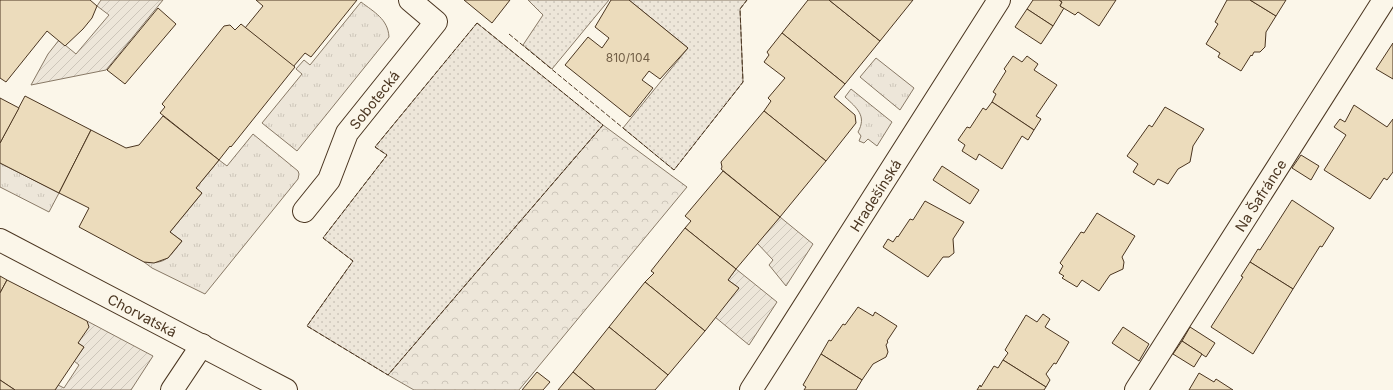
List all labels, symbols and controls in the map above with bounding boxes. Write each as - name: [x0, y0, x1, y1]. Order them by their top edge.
- house number: 810/104: [606, 50, 650, 65]
- street label: Sobotecká: [345, 67, 403, 132]
- street label: Hradešínská: [846, 156, 904, 234]
- street label: Na Šafránce: [1231, 156, 1289, 234]
- street label: Chorvatská: [105, 290, 180, 340]

